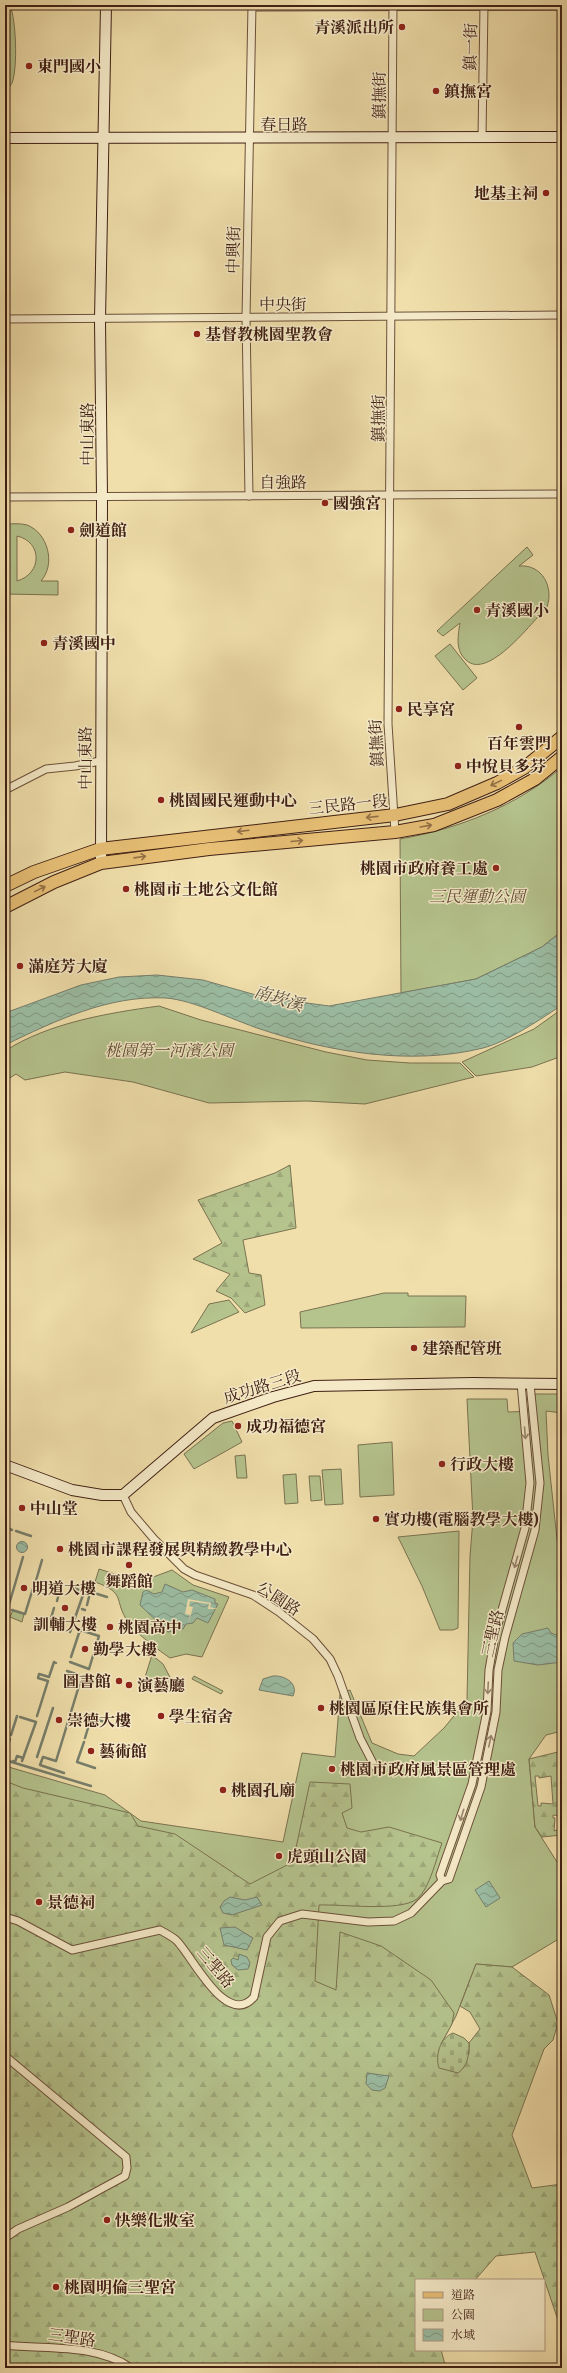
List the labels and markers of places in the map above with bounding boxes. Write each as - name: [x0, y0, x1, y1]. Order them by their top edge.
- place label: 青溪派出所: [314, 15, 394, 39]
- marker: 青溪派出所: [397, 22, 407, 32]
- place label: 東門國小: [37, 54, 101, 78]
- marker: 東門國小: [24, 61, 34, 71]
- place label: 鎮撫宮: [444, 79, 492, 103]
- marker: 鎮撫宮: [431, 86, 441, 96]
- place label: 地基主祠: [474, 181, 538, 205]
- marker: 地基主祠: [541, 188, 551, 198]
- place label: 基督教桃園聖教會: [205, 322, 333, 346]
- marker: 基督教桃園聖教會: [192, 329, 202, 339]
- place label: 國強宮: [333, 491, 381, 515]
- marker: 國強宮: [320, 498, 330, 508]
- place label: 劍道館: [79, 518, 127, 542]
- marker: 劍道館: [66, 525, 76, 535]
- place label: 青溪國小: [485, 598, 549, 622]
- marker: 青溪國小: [472, 605, 482, 615]
- place label: 青溪國中: [52, 631, 116, 655]
- marker: 青溪國中: [39, 638, 49, 648]
- place label: 民享宮: [407, 697, 455, 721]
- marker: 民享宮: [394, 704, 404, 714]
- marker: 百年雲門: [514, 722, 524, 732]
- place label: 百年雲門: [487, 731, 551, 755]
- place label: 中悅貝多芬: [466, 754, 546, 778]
- marker: 中悅貝多芬: [453, 761, 463, 771]
- place label: 桃園國民運動中心: [169, 788, 297, 812]
- marker: 桃園國民運動中心: [156, 795, 166, 805]
- place label: 桃園市政府養工處: [360, 856, 488, 880]
- marker: 桃園市政府養工處: [491, 863, 501, 873]
- place label: 桃園市土地公文化館: [134, 877, 278, 901]
- marker: 桃園市土地公文化館: [121, 884, 131, 894]
- place label: 滿庭芳大廈: [28, 954, 108, 978]
- marker: 滿庭芳大廈: [15, 961, 25, 971]
- place label: 建築配管班: [422, 1336, 502, 1360]
- marker: 建築配管班: [409, 1343, 419, 1353]
- place label: 成功福德宮: [246, 1414, 326, 1438]
- marker: 成功福德宮: [233, 1421, 243, 1431]
- place label: 行政大樓: [450, 1452, 514, 1476]
- marker: 行政大樓: [437, 1459, 447, 1469]
- place label: 中山堂: [30, 1496, 78, 1520]
- marker: 中山堂: [17, 1503, 27, 1513]
- place label: 實功樓(電腦教學大樓): [384, 1507, 539, 1531]
- marker: 實功樓(電腦教學大樓): [371, 1514, 381, 1524]
- place label: 桃園市課程發展與精緻教學中心: [68, 1537, 292, 1561]
- marker: 桃園市課程發展與精緻教學中心: [55, 1544, 65, 1554]
- marker: 舞蹈館: [124, 1560, 134, 1570]
- place label: 舞蹈館: [105, 1569, 153, 1593]
- place label: 明道大樓: [32, 1576, 96, 1600]
- marker: 明道大樓: [19, 1583, 29, 1593]
- marker: 訓輔大樓: [60, 1603, 70, 1613]
- place label: 訓輔大樓: [33, 1612, 97, 1636]
- place label: 桃園高中: [118, 1615, 182, 1639]
- marker: 桃園高中: [105, 1622, 115, 1632]
- place label: 勤學大樓: [93, 1637, 157, 1661]
- marker: 勤學大樓: [80, 1644, 90, 1654]
- place label: 圖書館: [63, 1669, 111, 1693]
- place label: 演藝廳: [137, 1673, 185, 1697]
- marker: 圖書館: [114, 1676, 124, 1686]
- marker: 演藝廳: [124, 1680, 134, 1690]
- place label: 桃園區原住民族集會所: [329, 1696, 489, 1720]
- marker: 桃園區原住民族集會所: [316, 1703, 326, 1713]
- place label: 學生宿舍: [169, 1704, 233, 1728]
- place label: 崇德大樓: [67, 1708, 131, 1732]
- marker: 學生宿舍: [156, 1711, 166, 1721]
- marker: 崇德大樓: [54, 1715, 64, 1725]
- place label: 藝術館: [99, 1739, 147, 1763]
- marker: 藝術館: [86, 1746, 96, 1756]
- place label: 桃園市政府風景區管理處: [340, 1757, 516, 1781]
- marker: 桃園市政府風景區管理處: [327, 1764, 337, 1774]
- place label: 桃園孔廟: [231, 1778, 295, 1802]
- marker: 桃園孔廟: [218, 1785, 228, 1795]
- place label: 虎頭山公園: [287, 1844, 367, 1868]
- marker: 虎頭山公園: [274, 1851, 284, 1861]
- place label: 景德祠: [47, 1890, 95, 1914]
- marker: 景德祠: [34, 1897, 44, 1907]
- place label: 快樂化妝室: [115, 2208, 195, 2232]
- marker: 快樂化妝室: [102, 2215, 112, 2225]
- place label: 桃園明倫三聖宮: [64, 2275, 176, 2299]
- marker: 桃園明倫三聖宮: [51, 2282, 61, 2292]

